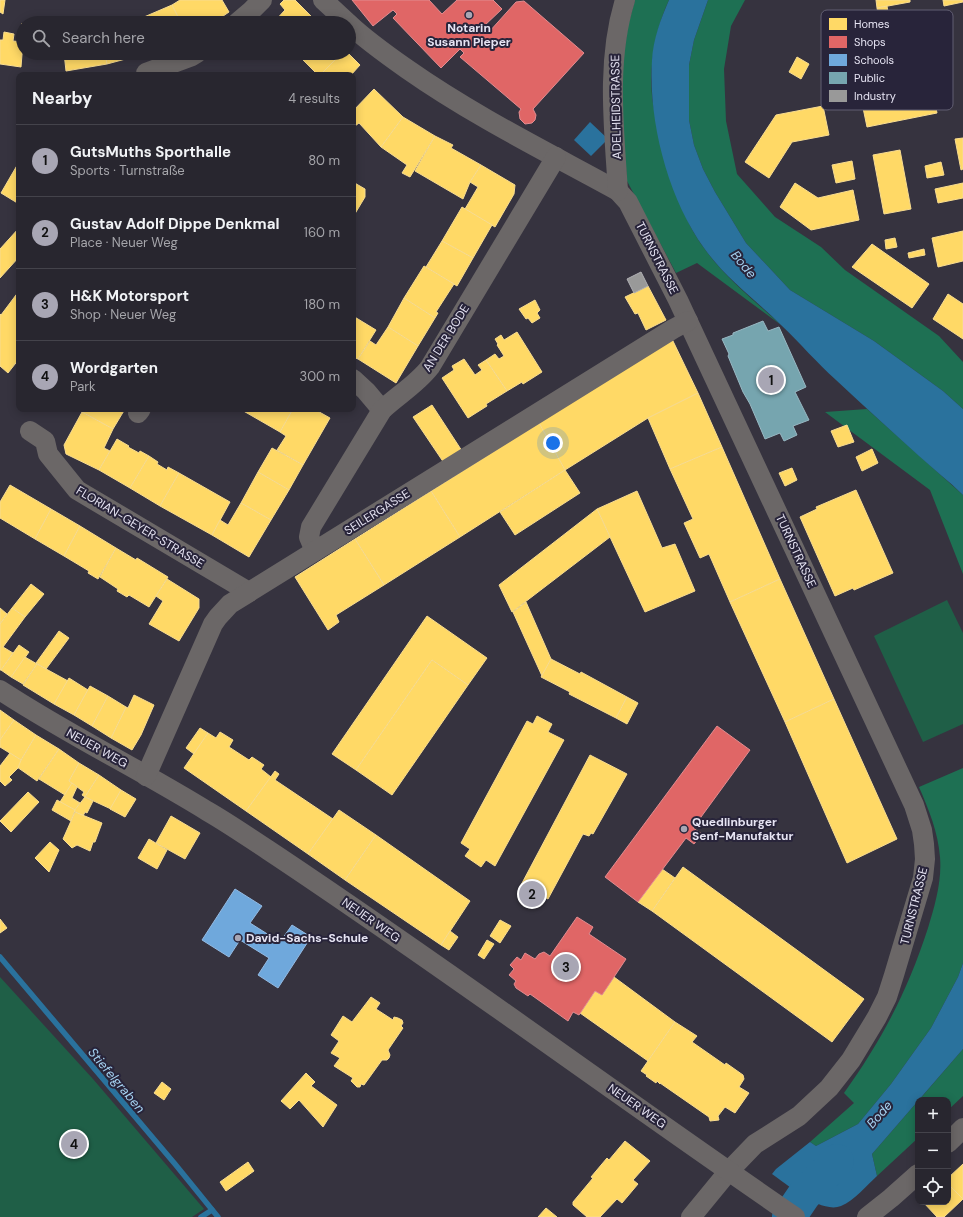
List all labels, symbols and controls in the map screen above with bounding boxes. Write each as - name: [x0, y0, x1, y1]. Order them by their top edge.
- marker: Notarin Susann Pieper: [464, 10, 474, 20]
- legend: [821, 10, 953, 110]
- search box: [16, 16, 356, 60]
- text: Homes: [854, 17, 890, 31]
- place label: Notarin Susann Pieper: [427, 20, 511, 50]
- icon: search: [30, 27, 52, 49]
- text: Search here: [62, 28, 145, 48]
- text: Shops: [854, 35, 886, 49]
- text: Schools: [854, 53, 894, 67]
- street label: ADELHEIDSTRASSE: [607, 54, 625, 159]
- text: Public: [854, 71, 885, 85]
- text: Nearby: [32, 87, 92, 109]
- text: Industry: [854, 89, 896, 103]
- text: 4 results: [288, 90, 340, 107]
- text: GutsMuths Sporthalle: [70, 142, 231, 162]
- text: 1: [43, 152, 47, 169]
- text: 80 m: [308, 152, 340, 169]
- text: Sports · Turnstraße: [70, 162, 185, 179]
- text: Gustav Adolf Dippe Denkmal: [70, 214, 279, 234]
- street label: TURNSTRASSE: [632, 219, 682, 297]
- text: 2: [41, 224, 49, 241]
- text: 160 m: [304, 224, 340, 241]
- text: Place · Neuer Weg: [70, 234, 178, 251]
- water label: Bode: [727, 247, 760, 282]
- text: H&K Motorsport: [70, 286, 189, 306]
- text: 3: [41, 296, 49, 313]
- text: 180 m: [304, 296, 340, 313]
- street label: AN DER BODE: [419, 301, 473, 375]
- text: Shop · Neuer Weg: [70, 306, 176, 323]
- text: Wordgarten: [70, 358, 158, 378]
- pin: 1: [758, 365, 784, 395]
- text: 4: [41, 368, 49, 385]
- text: 300 m: [299, 368, 340, 385]
- text: Park: [70, 378, 96, 395]
- your location: [543, 433, 563, 453]
- street label: FLORIAN-GEYER-STRASSE: [73, 482, 207, 572]
- street label: SEILERGASSE: [341, 485, 413, 539]
- street label: TURNSTRASSE: [772, 512, 820, 591]
- street label: NEUER WEG: [64, 725, 130, 771]
- place label: Quedlinburger Senf-Manufaktur: [692, 814, 793, 844]
- marker: Quedlinburger Senf-Manufaktur: [679, 824, 689, 834]
- street label: TURNSTRASSE: [897, 865, 931, 946]
- pin: 2: [519, 879, 545, 909]
- street label: NEUER WEG: [339, 894, 403, 946]
- place label: David-Sachs-Schule: [246, 930, 368, 946]
- marker: David-Sachs-Schule: [233, 933, 243, 943]
- pin: 3: [553, 952, 579, 982]
- water label: Stiefelgraben: [84, 1044, 149, 1116]
- street label: NEUER WEG: [605, 1080, 669, 1132]
- water label: Bode: [863, 1097, 896, 1132]
- map controls: [915, 1097, 951, 1205]
- button: +: [915, 1097, 951, 1133]
- pin: 4: [61, 1129, 87, 1159]
- button: −: [915, 1133, 951, 1169]
- button: locate: [915, 1169, 951, 1205]

